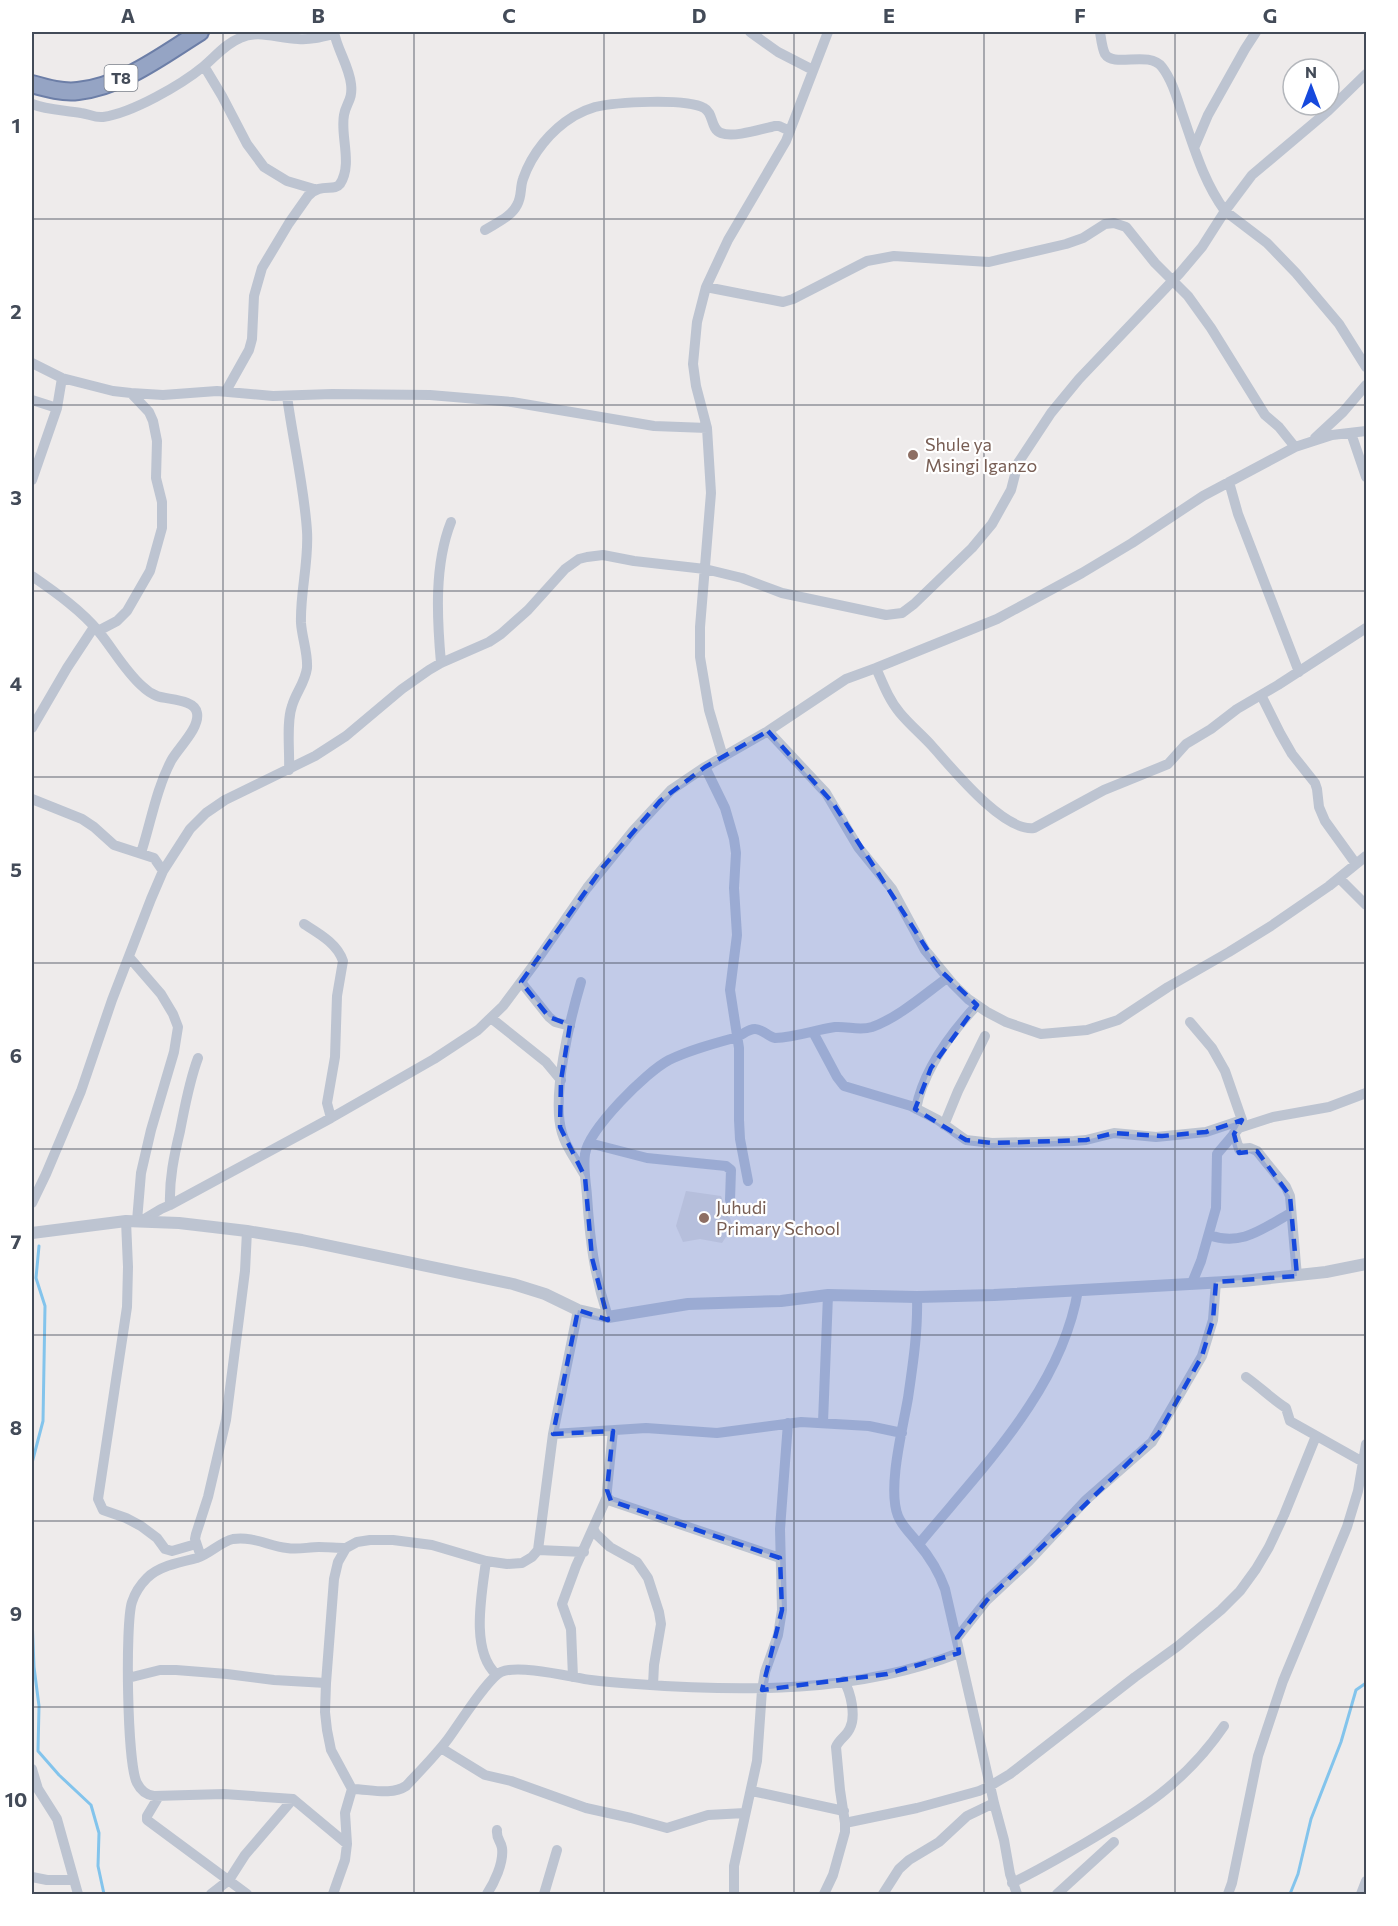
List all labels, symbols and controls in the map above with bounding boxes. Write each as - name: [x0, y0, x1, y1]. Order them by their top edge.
- text: A: [121, 3, 135, 27]
- text: B: [311, 3, 325, 27]
- text: C: [502, 3, 516, 27]
- text: D: [692, 3, 706, 27]
- text: E: [883, 3, 895, 27]
- text: F: [1074, 3, 1086, 27]
- text: G: [1263, 3, 1277, 27]
- north arrow: [1281, 57, 1341, 117]
- text: N: [1305, 62, 1317, 81]
- road number: T8: [104, 65, 138, 91]
- text: 1: [11, 113, 21, 137]
- text: 2: [10, 299, 22, 323]
- place label: Shule ya Msingi Iganzo: [925, 433, 1037, 476]
- marker: Shule ya Msingi Iganzo: [906, 448, 920, 462]
- text: 3: [10, 485, 22, 509]
- text: 4: [10, 671, 22, 695]
- text: 5: [10, 857, 22, 881]
- text: 6: [10, 1043, 22, 1067]
- place label: Juhudi Primary School: [716, 1196, 840, 1239]
- marker: Juhudi Primary School: [697, 1211, 711, 1225]
- text: 7: [11, 1229, 22, 1253]
- text: 8: [10, 1415, 22, 1439]
- text: 9: [10, 1601, 22, 1625]
- text: 10: [5, 1787, 27, 1811]

